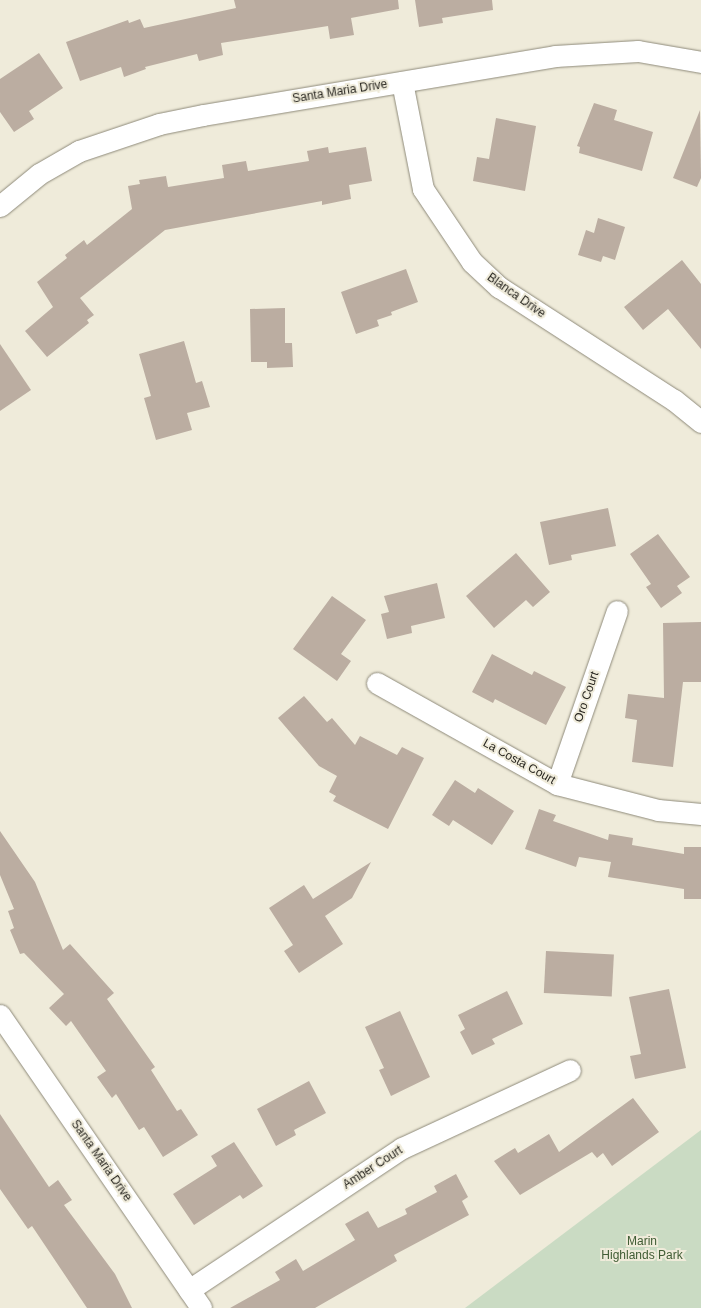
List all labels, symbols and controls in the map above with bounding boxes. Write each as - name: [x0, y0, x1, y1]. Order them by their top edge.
- street label: Santa Maria Drive: [291, 77, 389, 107]
- street label: Blanca Drive: [484, 271, 548, 321]
- street label: Oro Court: [572, 670, 602, 724]
- street label: La Costa Court: [480, 736, 558, 788]
- street label: Santa Maria Drive: [68, 1118, 134, 1204]
- street label: Amber Court: [341, 1143, 405, 1193]
- park label: Marin Highlands Park: [601, 1235, 683, 1263]

